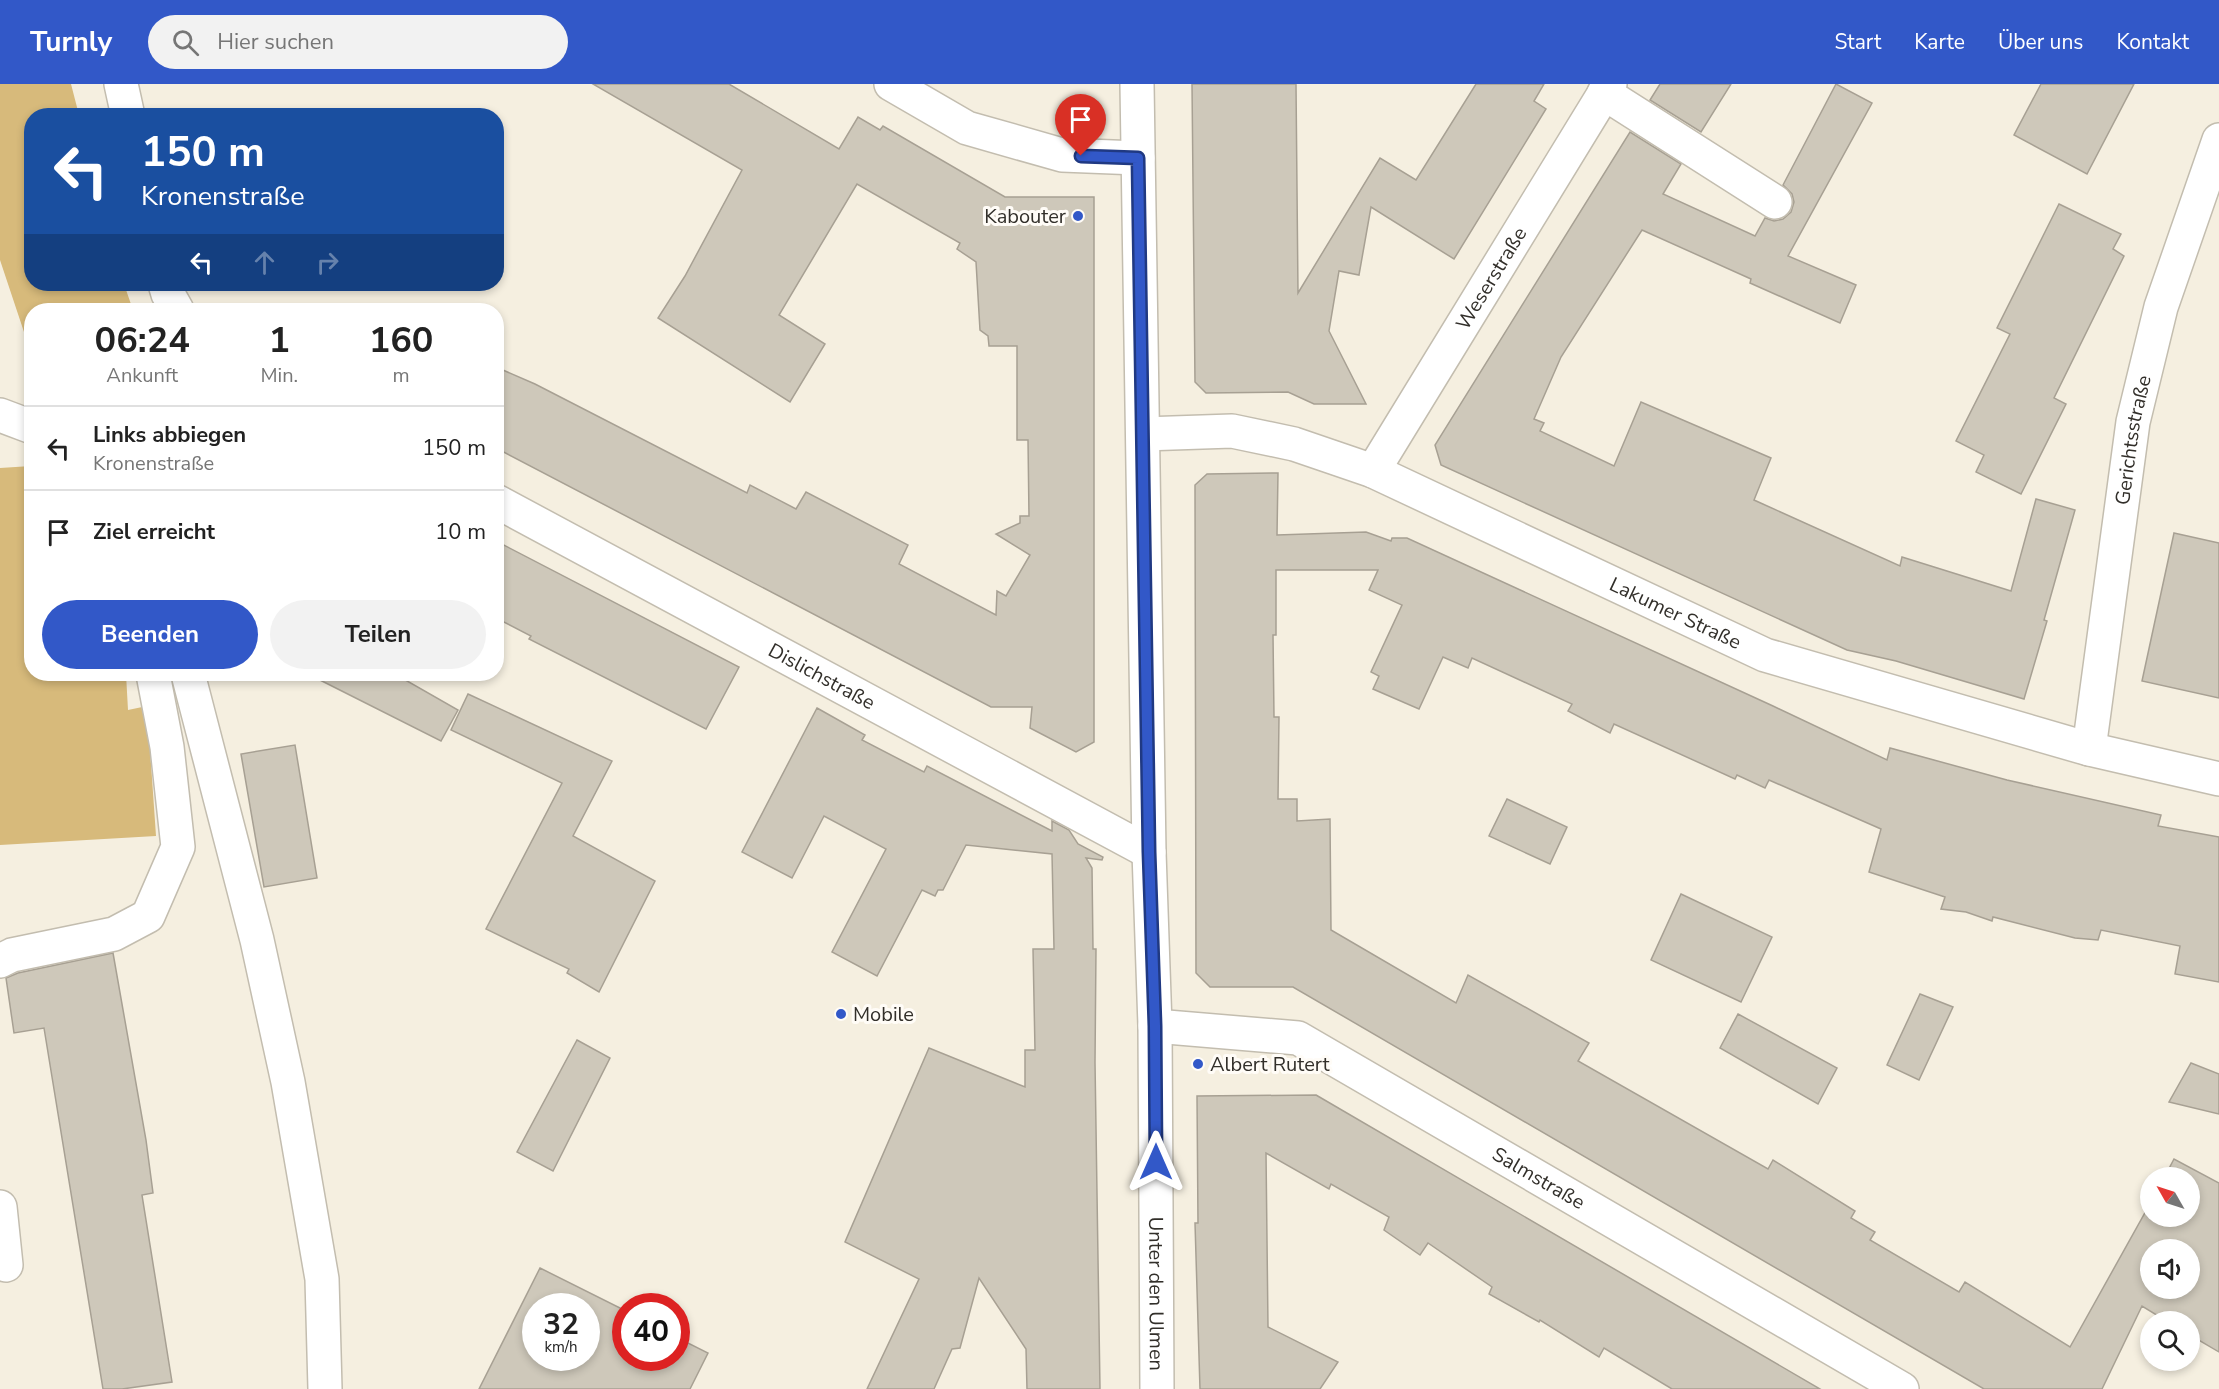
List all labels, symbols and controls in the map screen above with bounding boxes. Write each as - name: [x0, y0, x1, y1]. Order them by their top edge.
- search box: [148, 15, 568, 69]
- text: Turnly: [30, 23, 112, 61]
- icon: search: [169, 26, 202, 59]
- text: Hier suchen: [217, 27, 334, 57]
- text: Start: [1834, 28, 1881, 56]
- text: Karte: [1914, 28, 1965, 56]
- text: Über uns: [1998, 28, 2083, 56]
- text: Kontakt: [2116, 28, 2189, 56]
- pin: [1055, 94, 1106, 156]
- icon: arrive: [1064, 103, 1097, 136]
- text: 150 m: [141, 124, 265, 181]
- icon: left: [42, 132, 120, 210]
- text: Kronenstraße: [141, 178, 305, 215]
- place label: Kabouter: [984, 203, 1066, 230]
- marker: Kabouter: [1071, 209, 1085, 223]
- street label: Weserstraße: [1450, 222, 1533, 335]
- icon: left: [185, 246, 218, 279]
- icon: ahead: [248, 246, 281, 279]
- icon: right: [311, 246, 344, 279]
- text: 06:24: [95, 316, 190, 365]
- text: 1: [268, 316, 290, 365]
- text: 160: [369, 316, 433, 365]
- text: Ankunft: [106, 362, 178, 389]
- text: Min.: [260, 362, 298, 389]
- text: m: [392, 362, 410, 389]
- street label: Gerichtsstraße: [2109, 373, 2158, 507]
- text: Links abbiegen: [93, 420, 246, 450]
- icon: left: [42, 432, 75, 465]
- text: 150 m: [422, 433, 486, 463]
- text: Kronenstraße: [93, 450, 214, 477]
- icon: arrive: [42, 516, 75, 549]
- text: Ziel erreicht: [93, 517, 215, 547]
- text: 10 m: [435, 517, 486, 547]
- street label: Lakumer Straße: [1605, 571, 1746, 656]
- button: Beenden: [42, 600, 258, 669]
- button: Teilen: [270, 600, 486, 669]
- street label: Dislichstraße: [764, 637, 880, 716]
- place label: Mobile: [853, 1001, 914, 1028]
- marker: Mobile: [834, 1007, 848, 1021]
- place label: Albert Rutert: [1210, 1051, 1330, 1078]
- marker: Albert Rutert: [1191, 1057, 1205, 1071]
- position arrow: [1124, 1130, 1188, 1194]
- street label: Salmstraße: [1487, 1141, 1590, 1216]
- north arrow: [2140, 1167, 2200, 1227]
- map controls: [2140, 1167, 2200, 1371]
- street label: Unter den Ulmen: [1142, 1217, 1170, 1371]
- button: sound: [2140, 1239, 2200, 1299]
- speed limit sign: 40: [612, 1293, 690, 1371]
- text: 32: [543, 1304, 579, 1345]
- button: search: [2140, 1311, 2200, 1371]
- text: km/h: [544, 1337, 578, 1357]

